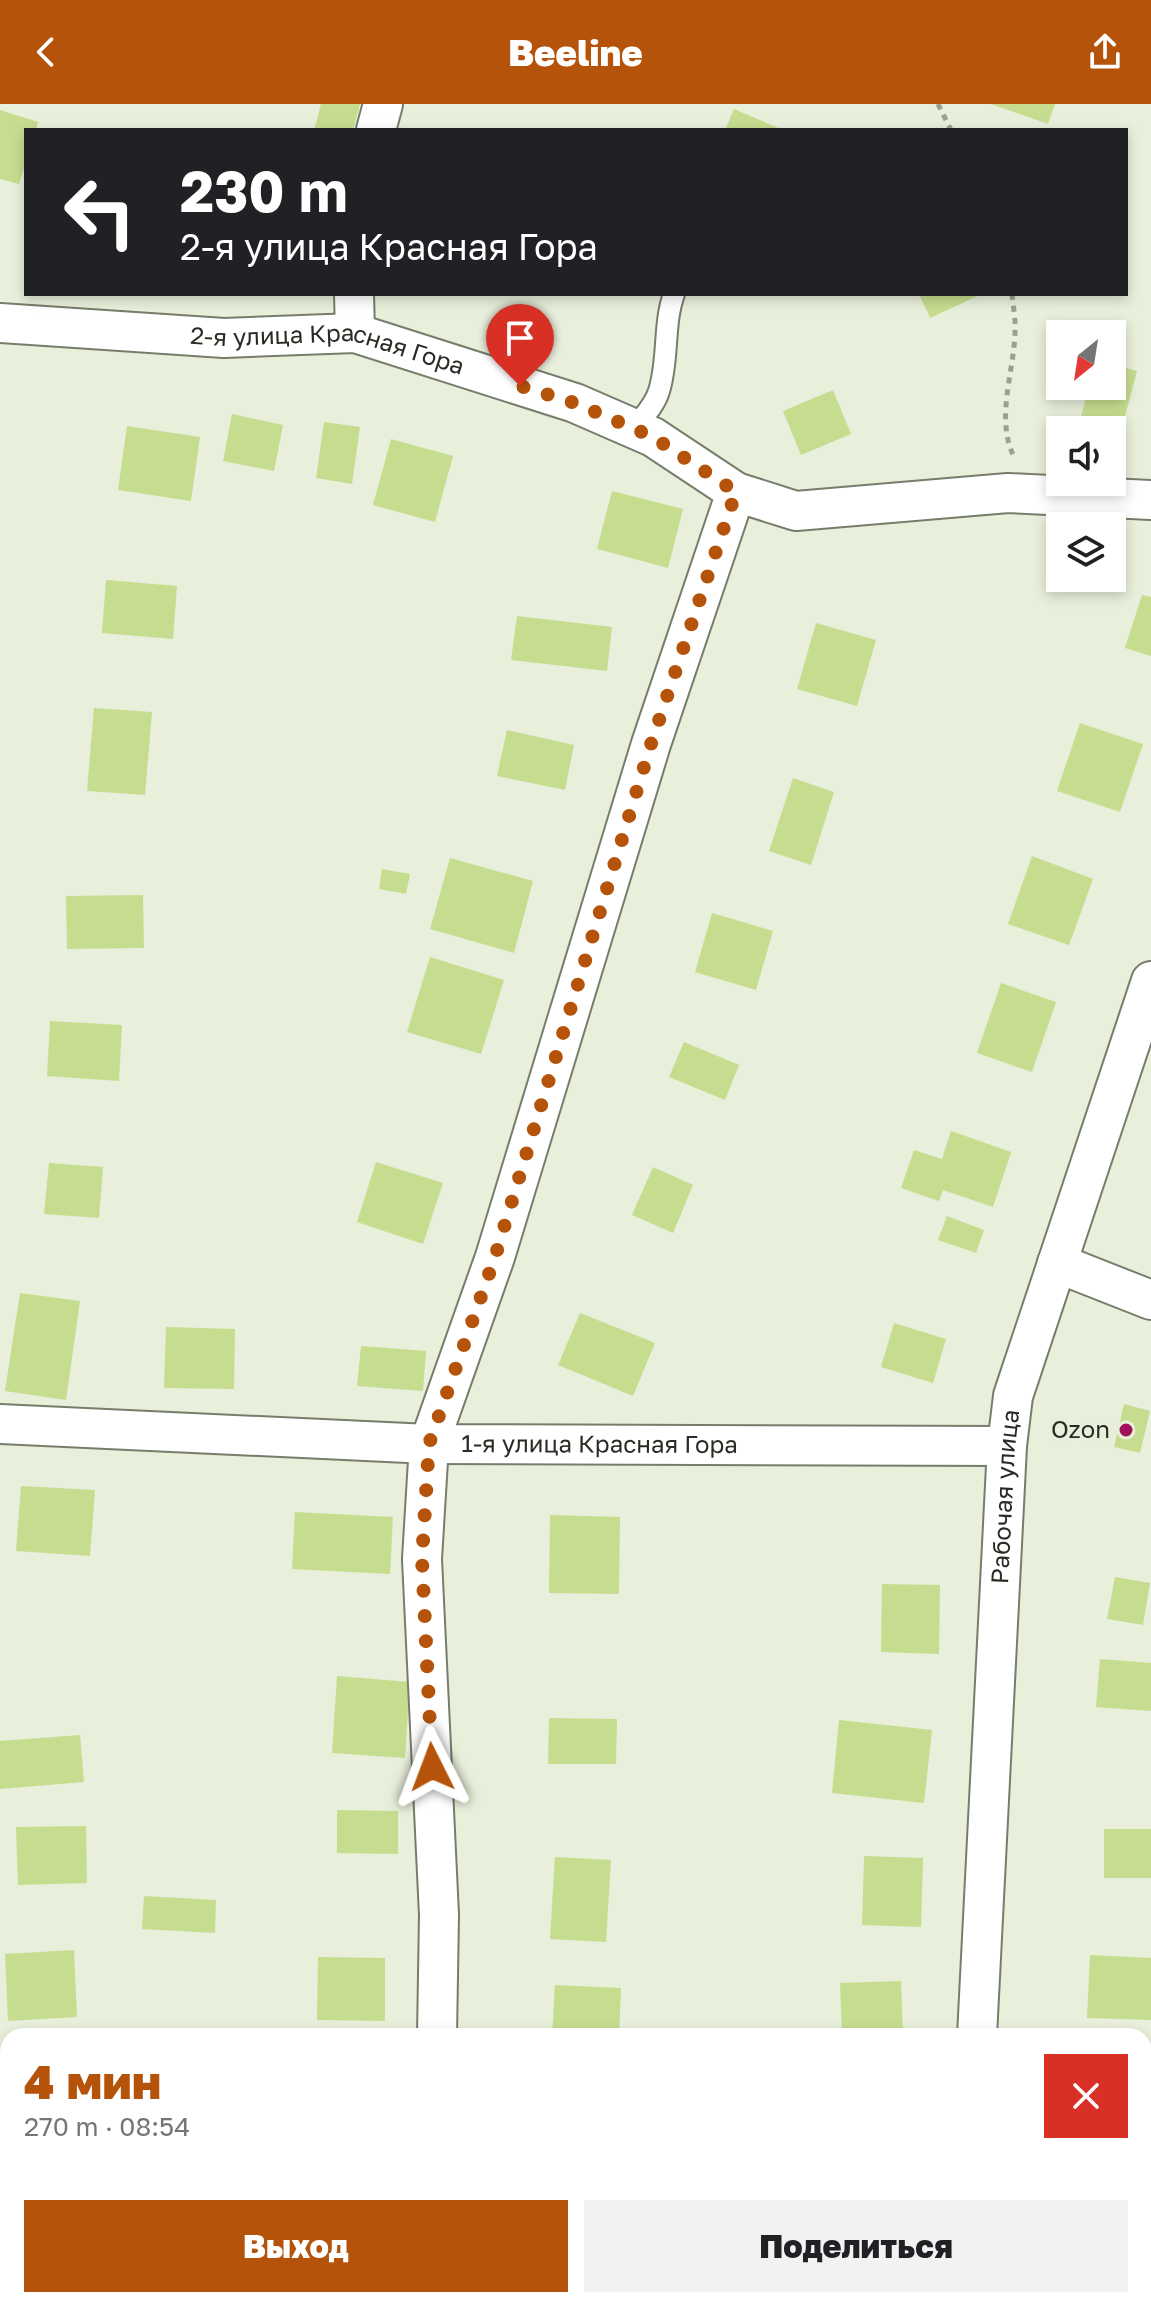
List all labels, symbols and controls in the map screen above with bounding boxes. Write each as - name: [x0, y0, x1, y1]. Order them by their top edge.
- icon: back: [24, 30, 68, 74]
- icon: share: [1083, 30, 1127, 74]
- text: Beeline: [508, 31, 643, 74]
- text: 230 m: [180, 157, 348, 224]
- icon: left: [48, 160, 152, 264]
- text: 2-я улица Красная Гора: [180, 225, 598, 268]
- pin: [486, 304, 554, 386]
- icon: arrive: [498, 316, 542, 360]
- street label: 2-я улица Красная Гора: [189, 317, 468, 380]
- north arrow: [1046, 320, 1126, 400]
- map controls: [1046, 320, 1126, 592]
- button: sound: [1046, 416, 1126, 496]
- button: layers: [1046, 512, 1126, 592]
- street label: Рабочая улица: [984, 1408, 1024, 1585]
- place label: Ozon: [1051, 1414, 1110, 1443]
- marker: Ozon: [1117, 1421, 1135, 1439]
- street label: 1-я улица Красная Гора: [461, 1428, 738, 1458]
- position arrow: [390, 1725, 474, 1809]
- text: 4 мин: [24, 2052, 161, 2110]
- button: close: [1044, 2054, 1128, 2138]
- text: 270 m · 08:54: [24, 2111, 190, 2142]
- button: Выход: [24, 2200, 568, 2292]
- button: Поделиться: [584, 2200, 1128, 2292]

